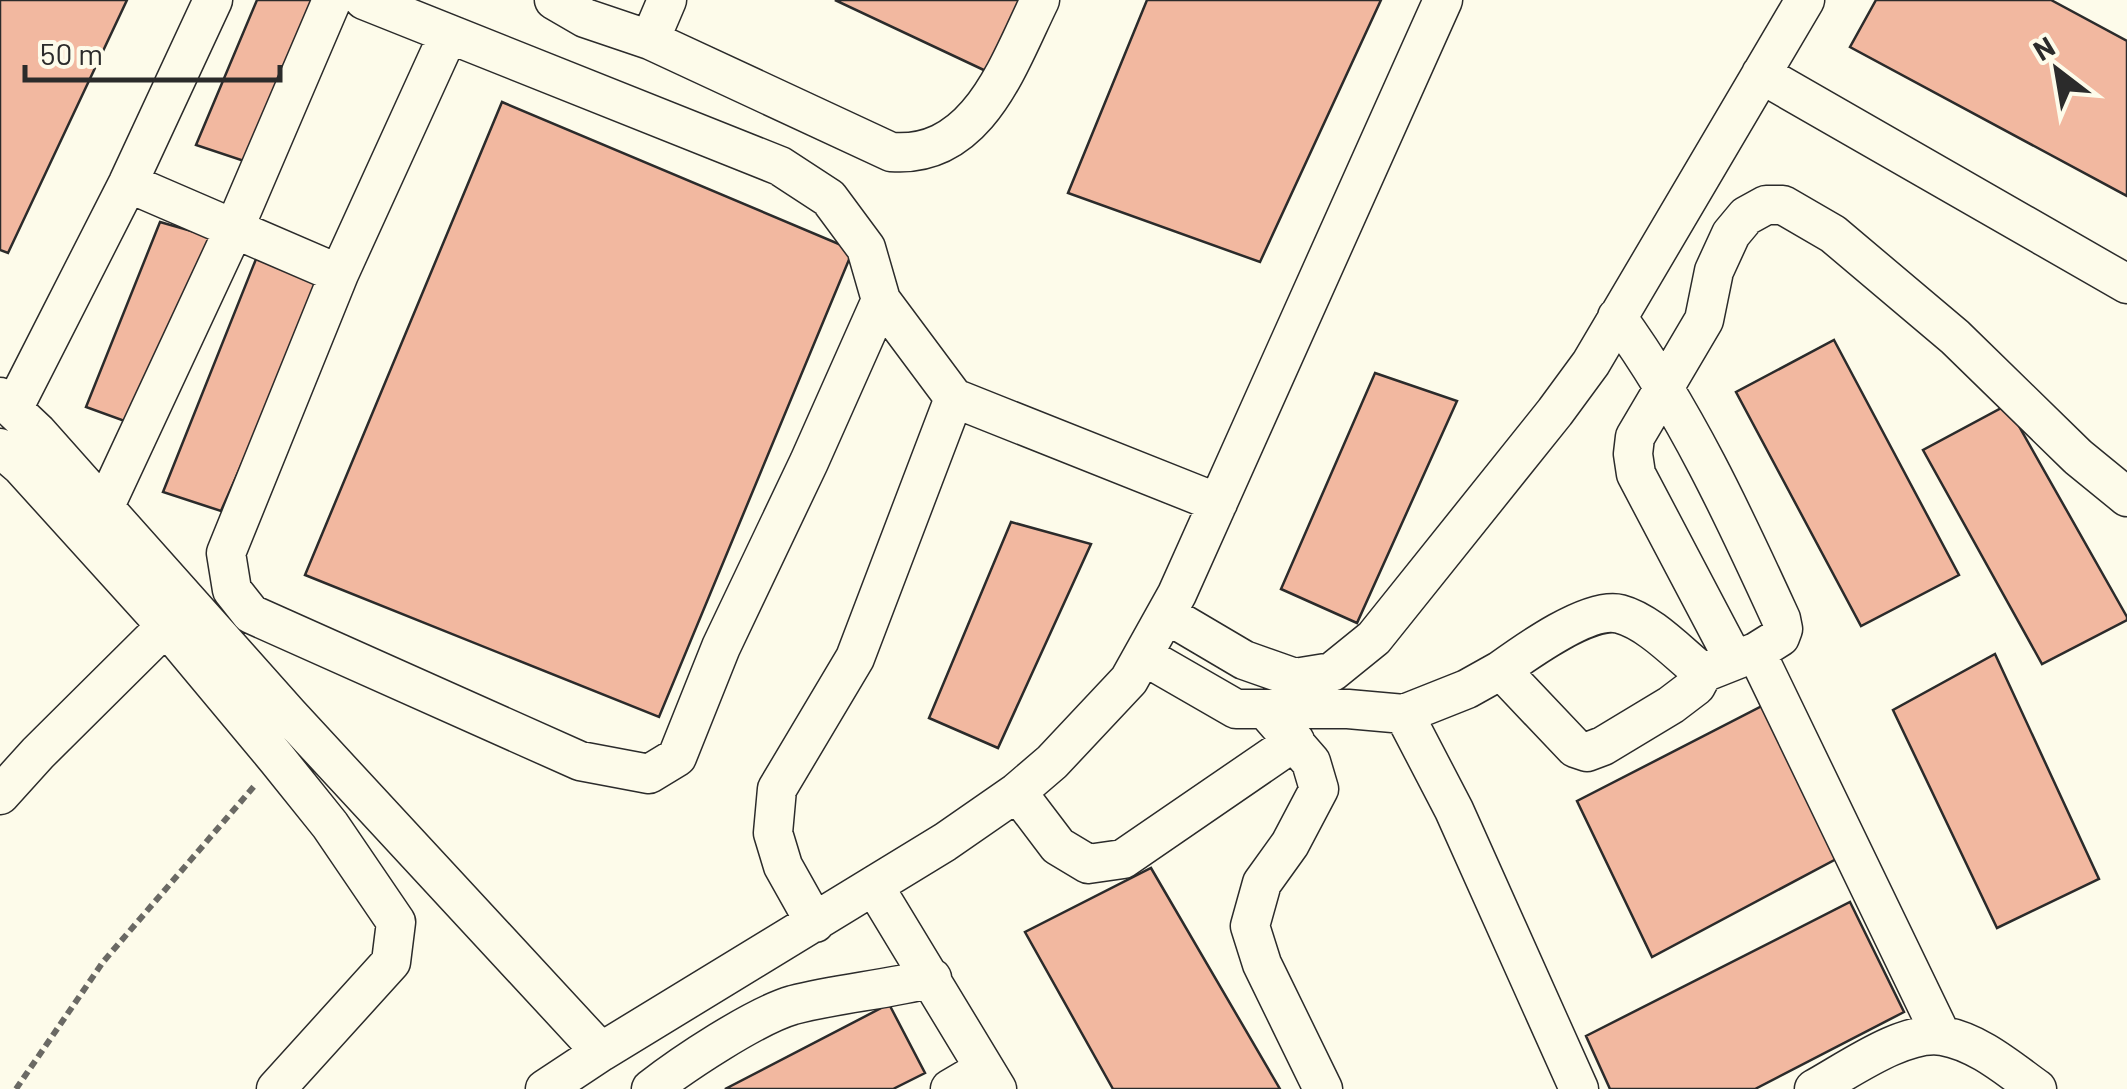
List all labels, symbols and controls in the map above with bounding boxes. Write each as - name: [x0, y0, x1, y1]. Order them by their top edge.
- scale bar: [25, 20, 280, 82]
- north arrow: [2007, 20, 2107, 120]
- text: N: [2027, 28, 2060, 67]
- text: 50 m: [40, 35, 103, 71]

